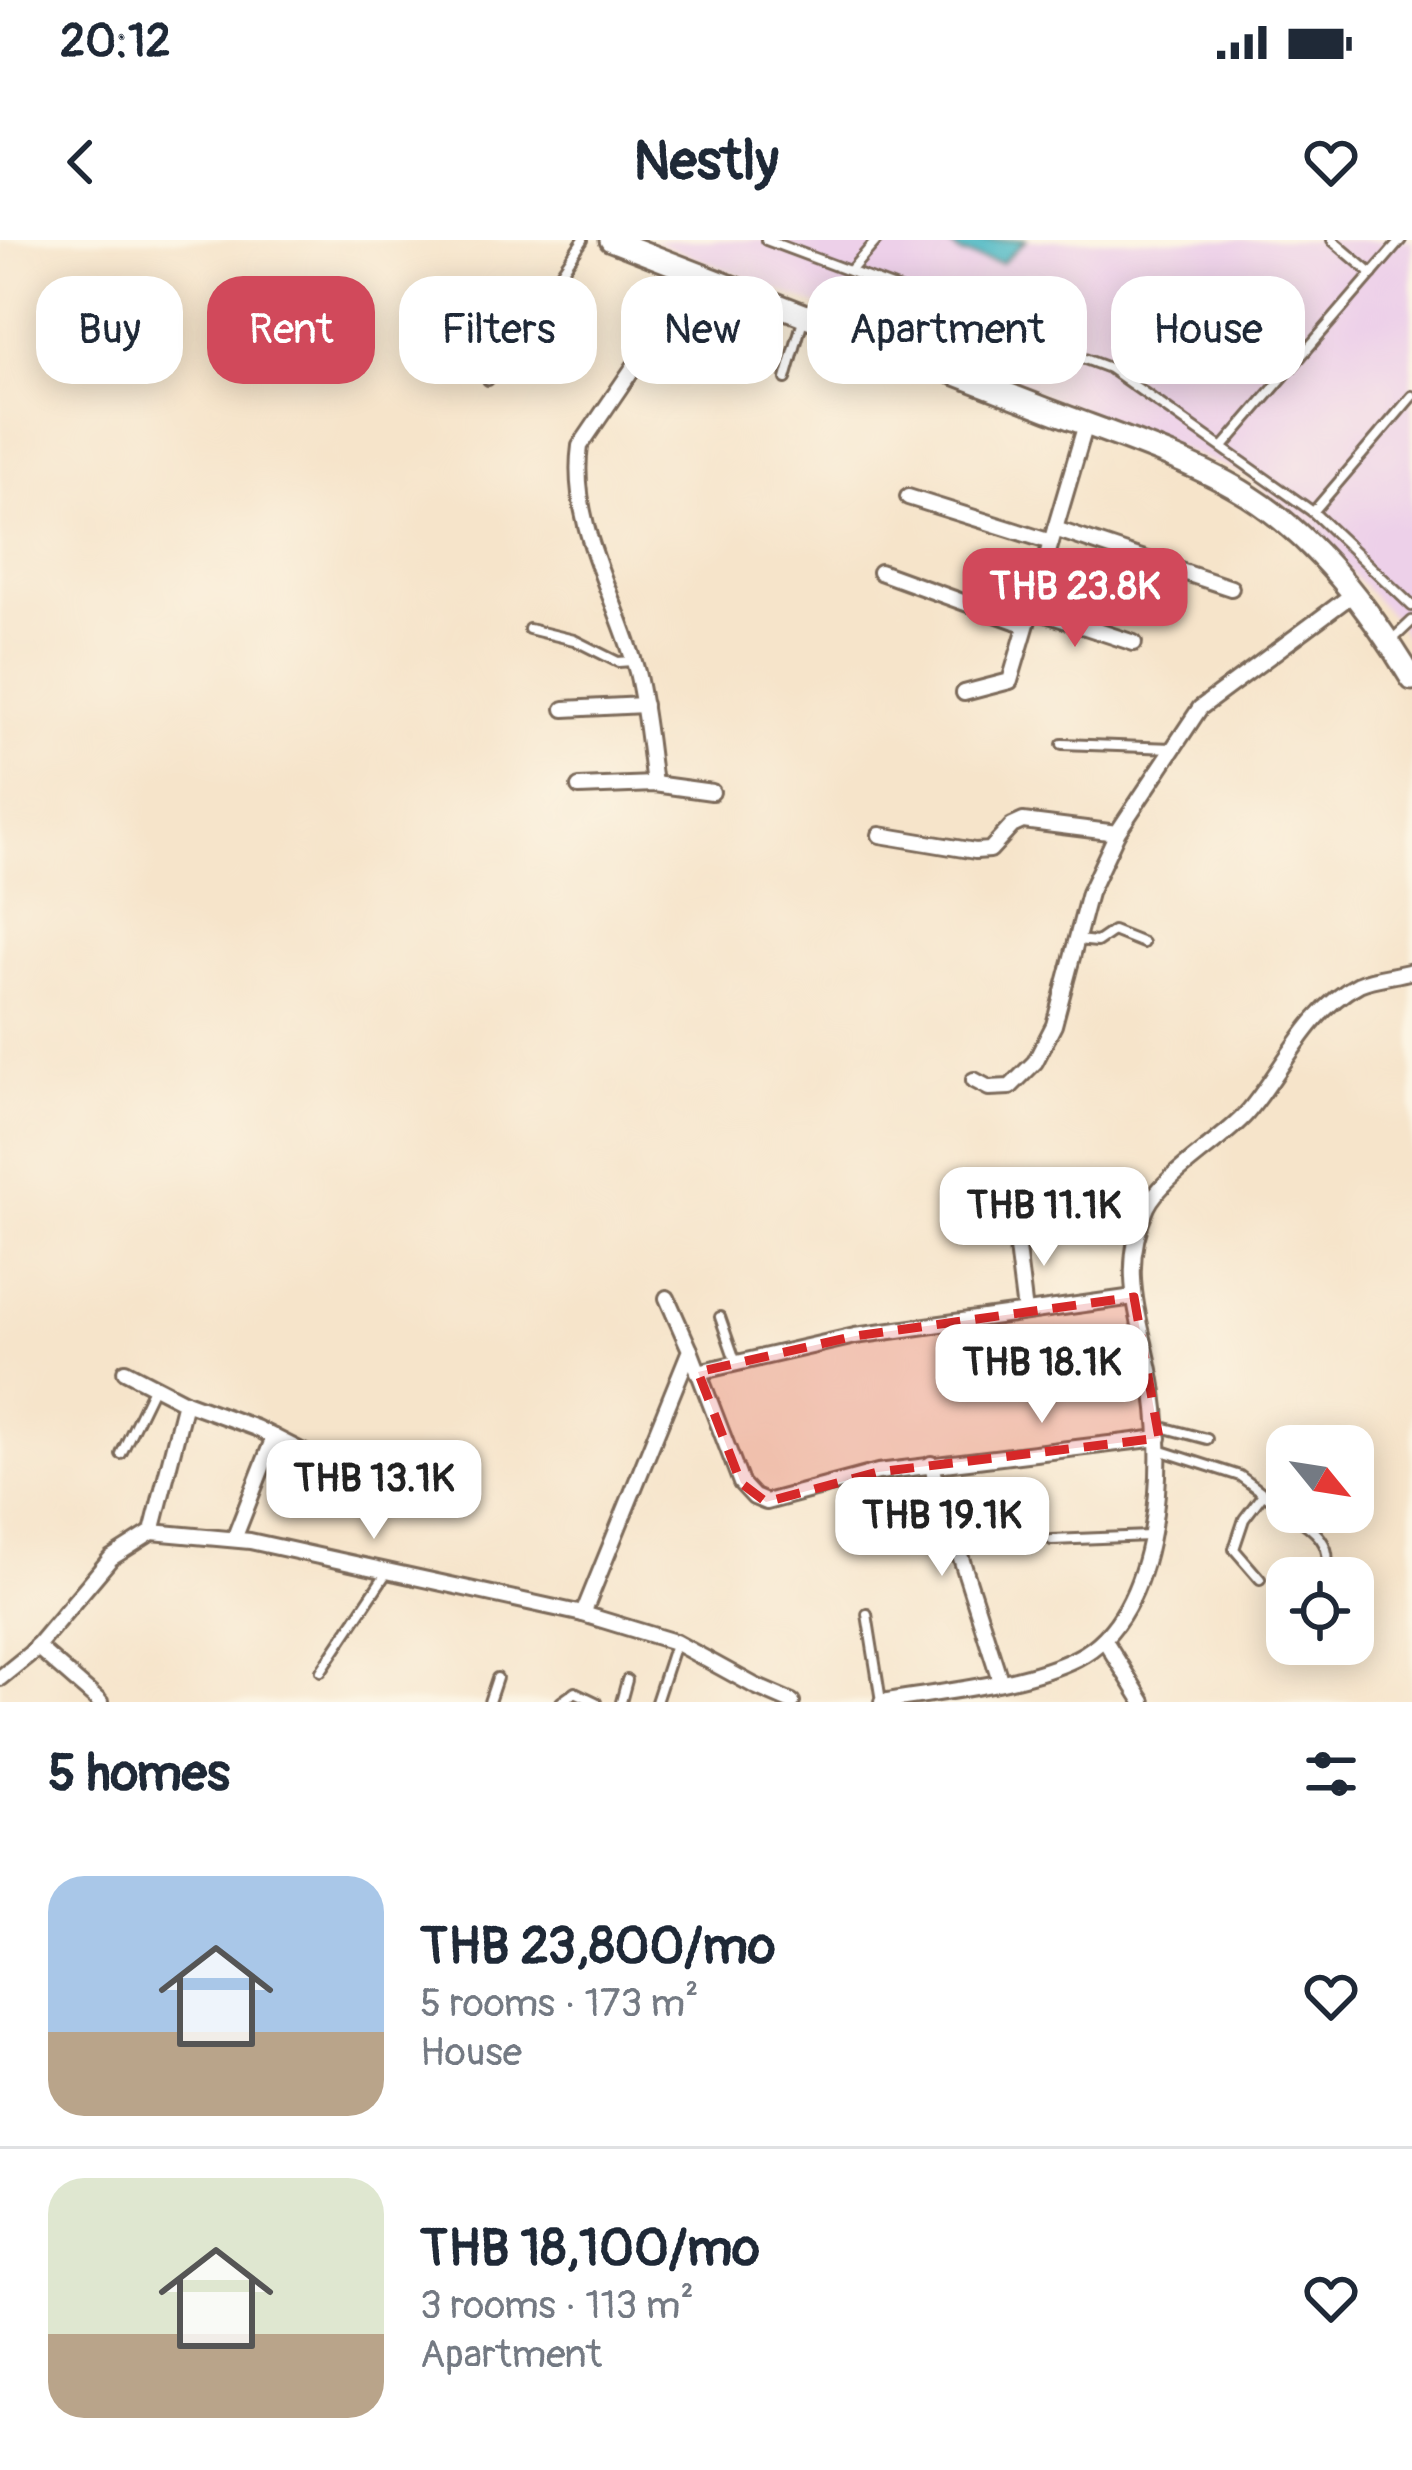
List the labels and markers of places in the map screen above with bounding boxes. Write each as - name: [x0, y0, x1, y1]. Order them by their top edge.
- pin: THB 23.8K: [938, 548, 1212, 650]
- pin: THB 11.1K: [907, 1167, 1181, 1269]
- pin: THB 18.1K: [905, 1324, 1179, 1426]
- pin: THB 13.1K: [237, 1440, 511, 1542]
- pin: THB 19.1K: [805, 1477, 1079, 1579]

